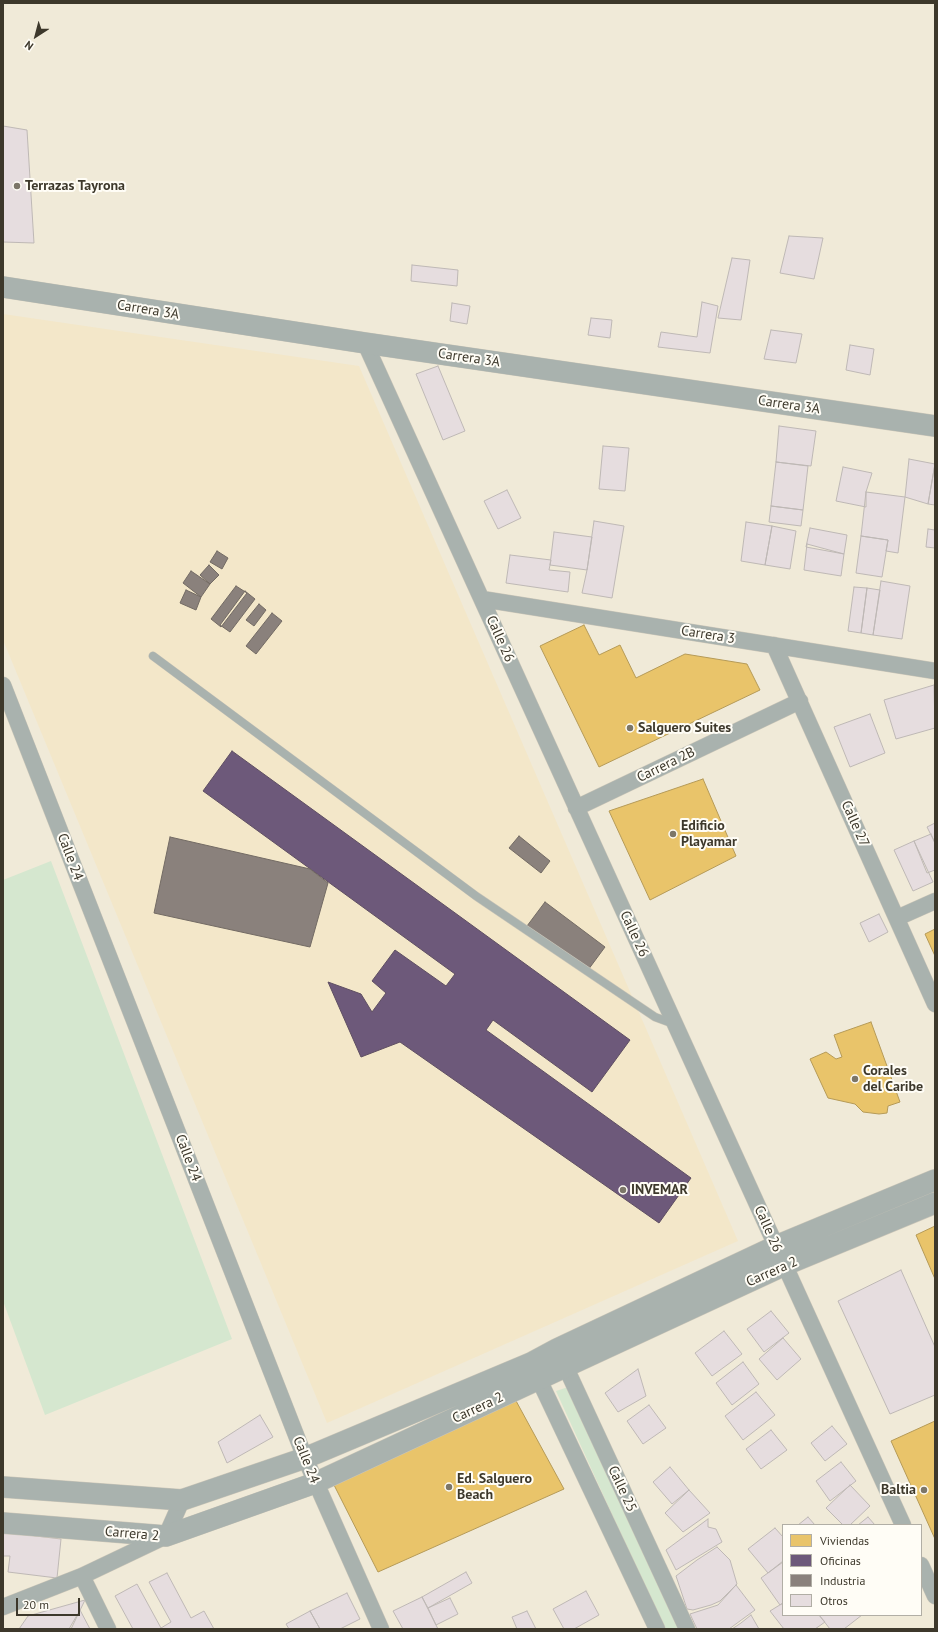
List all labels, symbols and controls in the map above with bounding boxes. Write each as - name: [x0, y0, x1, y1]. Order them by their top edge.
- north arrow: [16, 16, 56, 56]
- text: N: [22, 38, 36, 54]
- place label: Terrazas Tayrona: [25, 178, 125, 194]
- marker: Terrazas Tayrona: [12, 181, 22, 191]
- street label: Carrera 3A: [116, 297, 180, 323]
- street label: Carrera 3A: [437, 345, 501, 371]
- street label: Carrera 3A: [757, 392, 821, 418]
- street label: Calle 26: [482, 613, 518, 665]
- street label: Carrera 3: [680, 622, 736, 648]
- place label: Salguero Suites: [638, 720, 731, 736]
- marker: Salguero Suites: [625, 723, 635, 733]
- street label: Carrera 2B: [634, 744, 698, 786]
- street label: Calle 27: [837, 798, 873, 850]
- place label: Edificio Playamar: [681, 818, 737, 850]
- marker: Edificio Playamar: [668, 829, 678, 839]
- street label: Calle 24: [53, 831, 87, 883]
- street label: Calle 26: [616, 908, 652, 960]
- place label: Corales del Caribe: [863, 1063, 923, 1096]
- marker: Corales del Caribe: [850, 1074, 860, 1084]
- street label: Calle 24: [171, 1132, 205, 1184]
- place label: INVEMAR: [631, 1182, 688, 1198]
- marker: INVEMAR: [618, 1185, 628, 1195]
- street label: Calle 26: [750, 1203, 786, 1255]
- street label: Carrera 2: [744, 1253, 800, 1291]
- street label: Carrera 2: [450, 1389, 506, 1427]
- street label: Calle 24: [289, 1434, 323, 1486]
- street label: Calle 25: [604, 1463, 640, 1515]
- place label: Ed. Salguero Beach: [457, 1471, 532, 1504]
- marker: Ed. Salguero Beach: [444, 1482, 454, 1492]
- place label: Baltia: [881, 1482, 916, 1498]
- marker: Baltia: [919, 1485, 929, 1495]
- street label: Carrera 2: [104, 1523, 160, 1545]
- legend: [782, 1524, 922, 1616]
- text: Viviendas: [820, 1533, 869, 1548]
- text: Oficinas: [820, 1553, 861, 1568]
- text: Industria: [820, 1573, 865, 1588]
- scale bar: [18, 1590, 82, 1616]
- text: Otros: [820, 1593, 848, 1608]
- text: 20 m: [23, 1597, 49, 1612]

